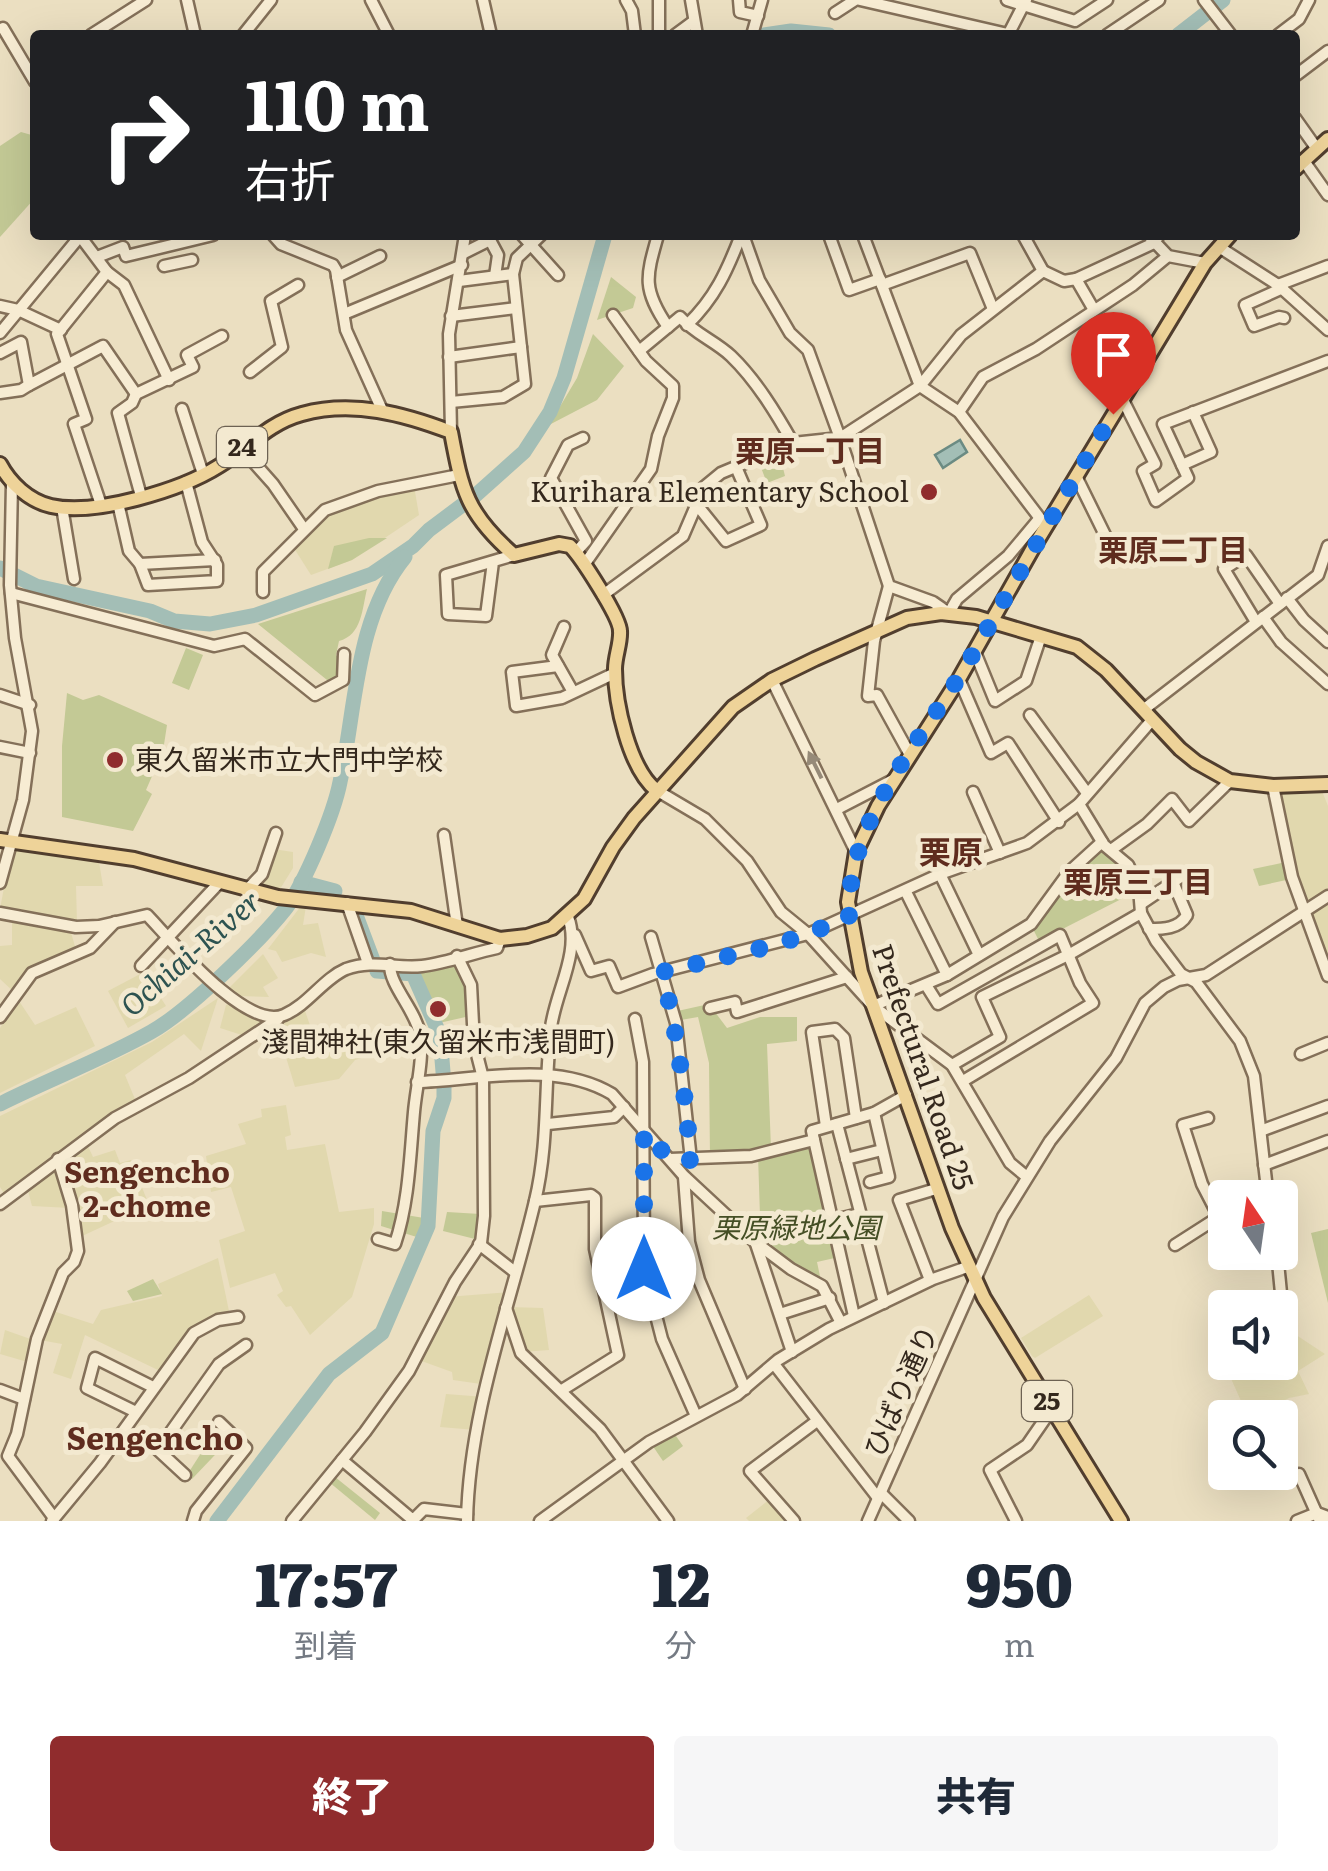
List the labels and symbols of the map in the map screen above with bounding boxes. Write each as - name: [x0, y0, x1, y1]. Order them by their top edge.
- pin: [1071, 312, 1156, 415]
- road number: 24: [217, 427, 267, 467]
- district label: 栗原一丁目: [735, 427, 885, 471]
- place label: Kurihara Elementary School: [530, 469, 909, 511]
- marker: Kurihara Elementary School: [918, 481, 940, 503]
- district label: 栗原二丁目: [1098, 526, 1248, 570]
- place label: 東久留米市立大門中学校: [135, 737, 443, 779]
- marker: 東久留米市立大門中学校: [104, 749, 126, 771]
- one-way arrow: [807, 751, 824, 780]
- district label: 栗原: [919, 826, 983, 874]
- district label: 栗原三丁目: [1063, 858, 1213, 902]
- water label: Ochiai-River: [109, 878, 269, 1025]
- street label: Prefectural Road 25: [863, 938, 987, 1195]
- marker: 淺間神社(東久留米市浅間町): [427, 998, 449, 1020]
- place label: 淺間神社(東久留米市浅間町): [261, 1019, 615, 1061]
- district label: Sengencho 2-chome: [64, 1148, 230, 1226]
- north arrow: [1208, 1180, 1298, 1270]
- park label: 栗原緑地公園: [712, 1205, 884, 1247]
- position arrow: [592, 1217, 696, 1321]
- street label: ひばり通り: [852, 1318, 947, 1463]
- road number: 25: [1022, 1381, 1072, 1421]
- district label: Sengencho: [66, 1412, 244, 1460]

